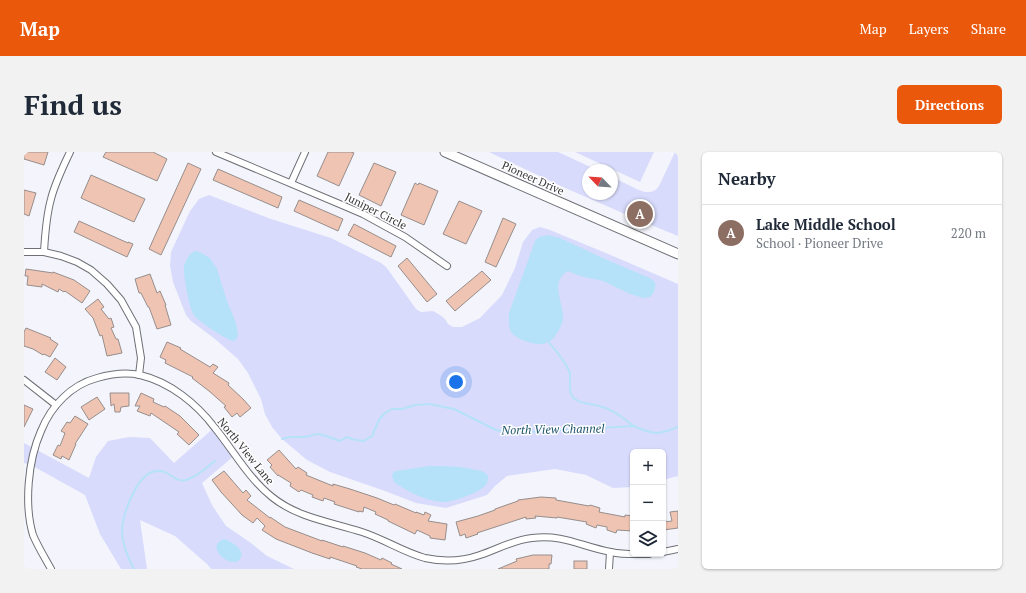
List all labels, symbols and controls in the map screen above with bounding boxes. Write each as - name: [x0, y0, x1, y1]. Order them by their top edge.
- text: Map: [20, 16, 60, 41]
- text: Map: [860, 19, 887, 38]
- text: Layers: [909, 19, 949, 38]
- text: Share: [971, 19, 1006, 38]
- button: Directions: [897, 85, 1002, 124]
- text: Find us: [24, 86, 122, 123]
- street label: Pioneer Drive: [500, 158, 567, 198]
- north arrow: [582, 164, 618, 200]
- text: Nearby: [718, 167, 776, 190]
- street label: Juniper Circle: [343, 190, 410, 233]
- pin: A: [627, 199, 653, 229]
- text: Lake Middle School: [756, 214, 896, 234]
- text: A: [726, 224, 736, 242]
- text: 220 m: [951, 224, 986, 242]
- text: School · Pioneer Drive: [756, 234, 883, 252]
- your location: [446, 372, 466, 392]
- street label: North View Lane: [215, 415, 278, 488]
- water label: North View Channel: [500, 421, 605, 437]
- map controls: [630, 449, 666, 557]
- button: +: [630, 449, 666, 485]
- button: −: [630, 485, 666, 521]
- button: layers: [630, 521, 666, 557]

